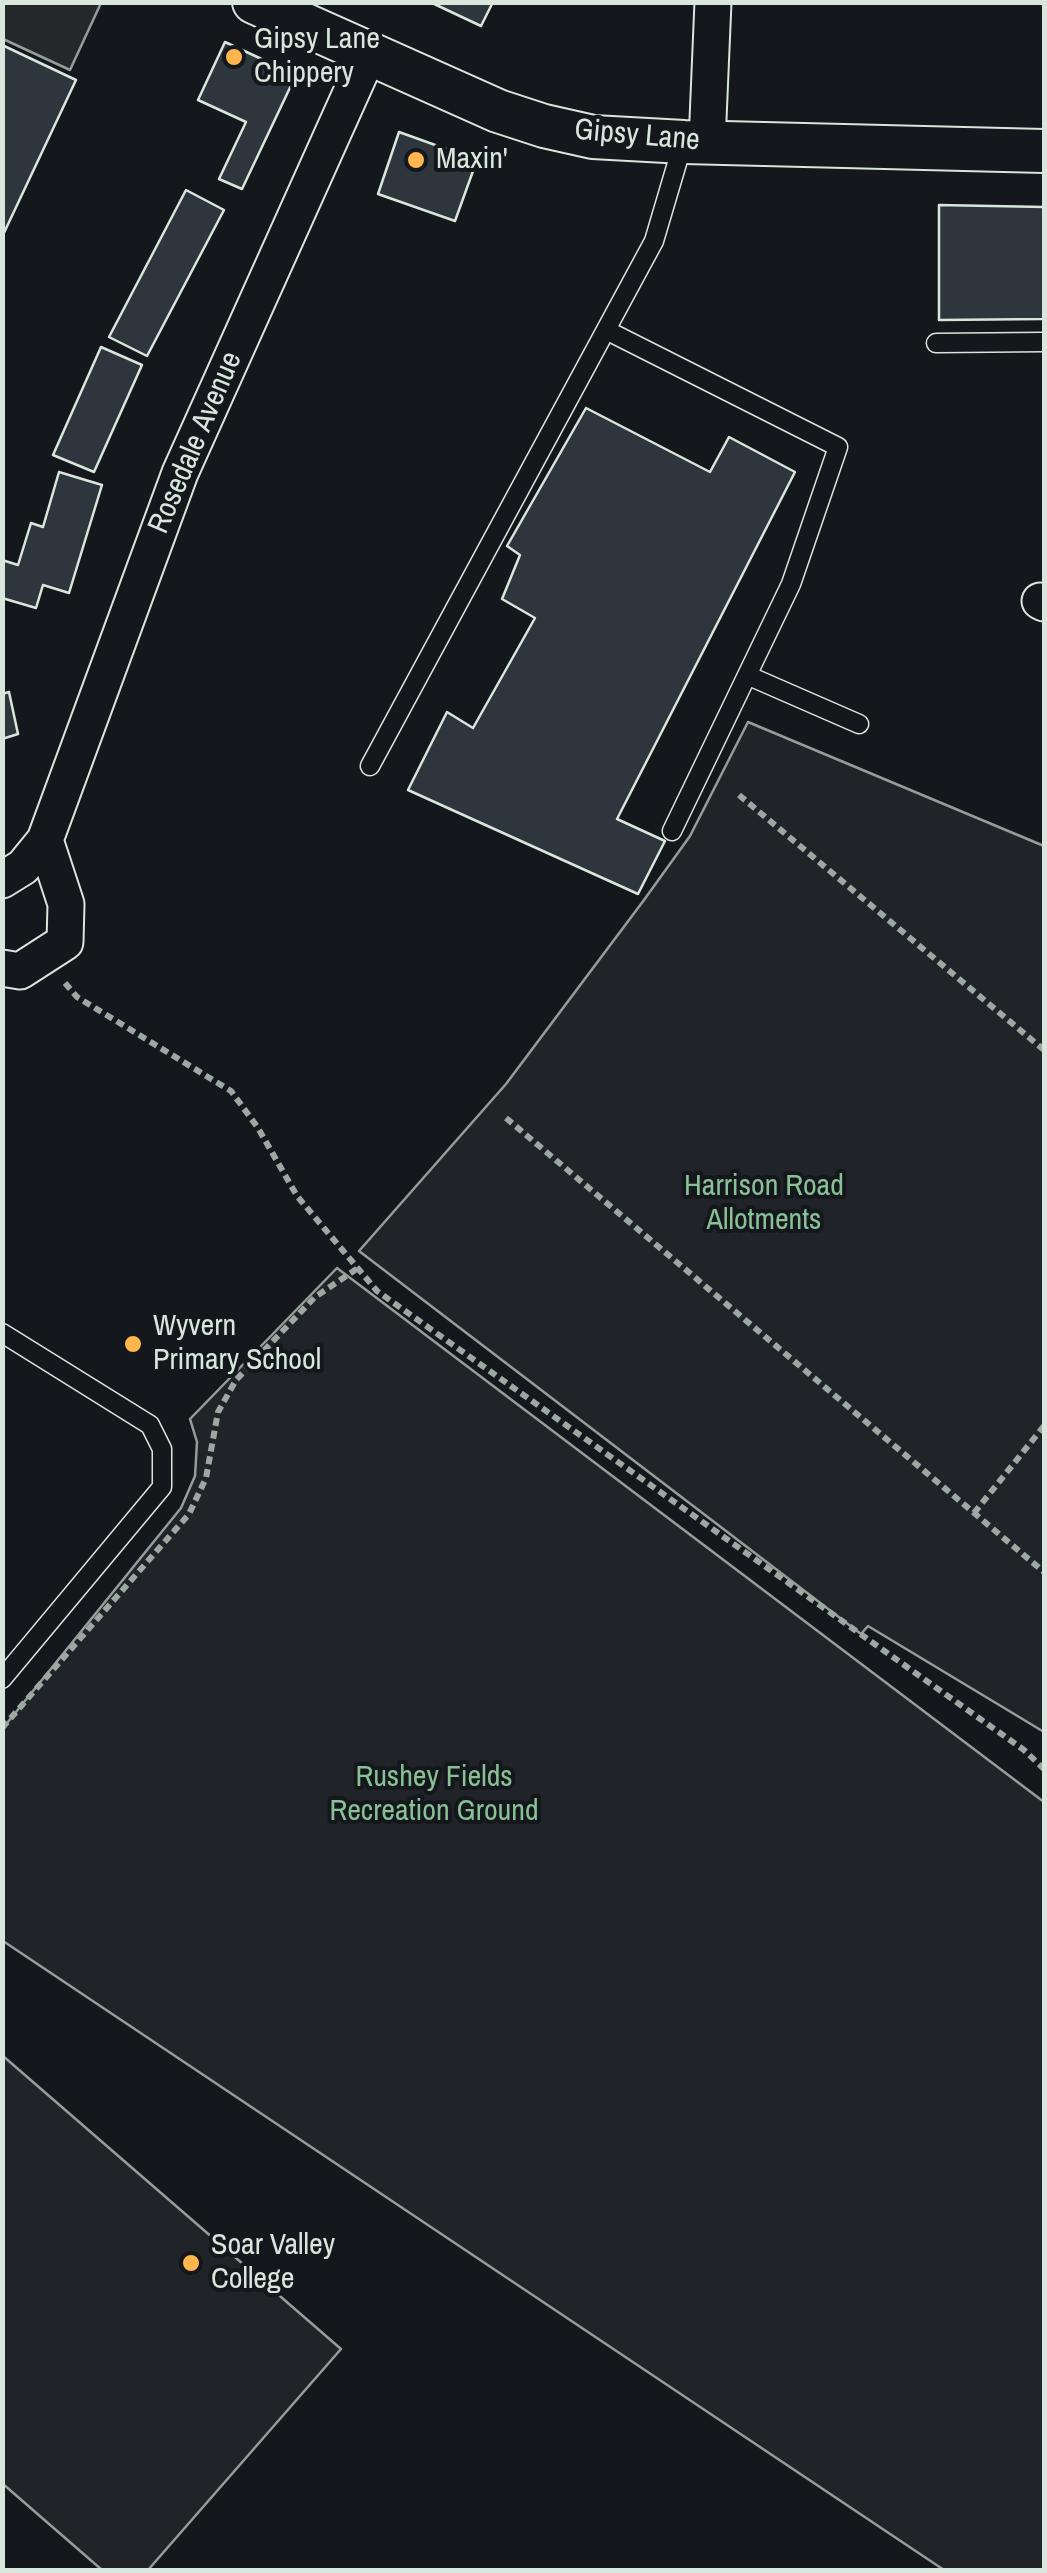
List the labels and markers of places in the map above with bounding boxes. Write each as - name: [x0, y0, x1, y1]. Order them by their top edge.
- place label: Gipsy Lane Chippery: [254, 22, 380, 92]
- marker: Gipsy Lane Chippery: [223, 46, 245, 68]
- place label: Maxin': [436, 142, 508, 178]
- marker: Maxin': [405, 149, 427, 171]
- place label: Wyvern Primary School: [153, 1309, 321, 1380]
- marker: Wyvern Primary School: [122, 1333, 144, 1355]
- place label: Soar Valley College: [211, 2228, 335, 2298]
- marker: Soar Valley College: [180, 2252, 202, 2274]

